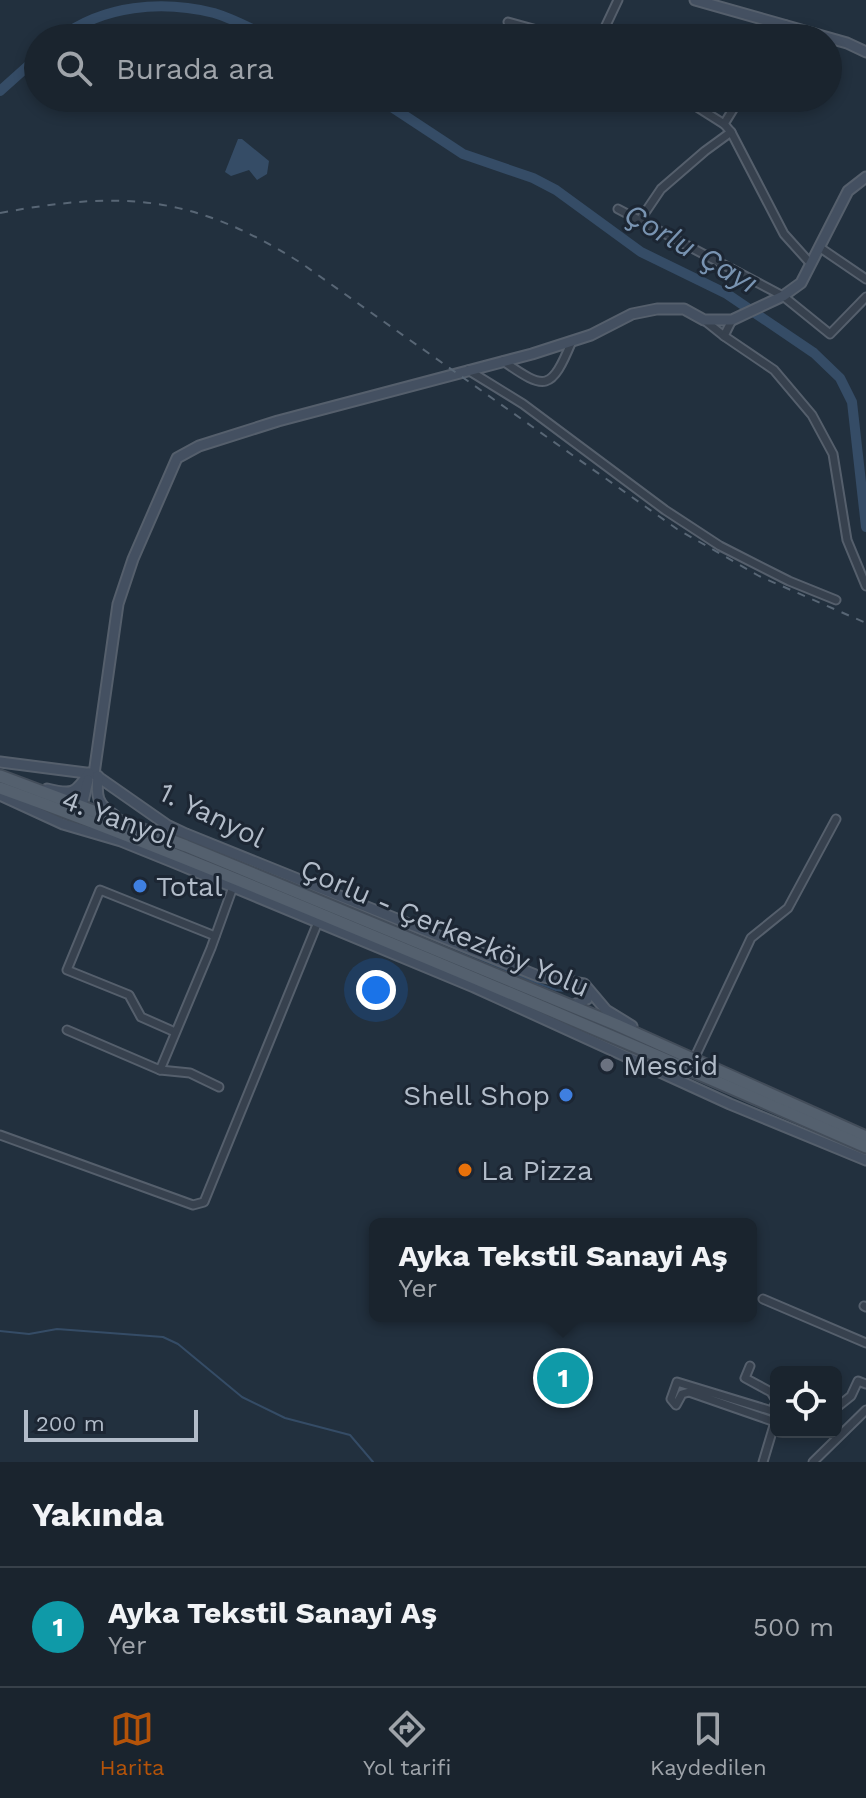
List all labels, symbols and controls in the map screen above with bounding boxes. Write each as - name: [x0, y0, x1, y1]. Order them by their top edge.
- search box: [24, 24, 842, 112]
- icon: search: [52, 46, 96, 90]
- text: Burada ara: [116, 51, 274, 86]
- water label: Çorlu Çayı: [618, 196, 764, 300]
- street label: 1. Yanyol: [154, 775, 270, 855]
- street label: 4. Yanyol: [58, 783, 181, 855]
- street label: Çorlu - Çerkezköy Yolu: [296, 852, 594, 1004]
- place label: Total: [156, 870, 223, 903]
- marker: Total: [131, 877, 149, 895]
- your location: [356, 970, 396, 1010]
- place label: Mescid: [623, 1049, 718, 1082]
- marker: Mescid: [598, 1056, 616, 1074]
- place label: Shell Shop: [403, 1079, 550, 1112]
- marker: Shell Shop: [557, 1086, 575, 1104]
- place label: La Pizza: [481, 1154, 593, 1187]
- marker: La Pizza: [456, 1161, 474, 1179]
- popup: [369, 1218, 757, 1322]
- text: Ayka Tekstil Sanayi Aş: [398, 1238, 728, 1273]
- text: Yer: [398, 1273, 437, 1303]
- pin: 1: [537, 1348, 589, 1408]
- map controls: [770, 1366, 842, 1438]
- button: locate: [770, 1366, 842, 1438]
- scale bar: [24, 1406, 198, 1442]
- text: 200 m: [36, 1411, 105, 1436]
- text: Yakında: [32, 1494, 164, 1534]
- text: Ayka Tekstil Sanayi Aş: [108, 1595, 437, 1630]
- text: 1: [52, 1612, 64, 1642]
- text: 500 m: [753, 1612, 834, 1642]
- text: Yer: [108, 1630, 147, 1660]
- tab: Harita: [99, 1707, 164, 1780]
- tab: Yol tarifi: [363, 1707, 451, 1780]
- tab: Kaydedilen: [650, 1707, 767, 1780]

